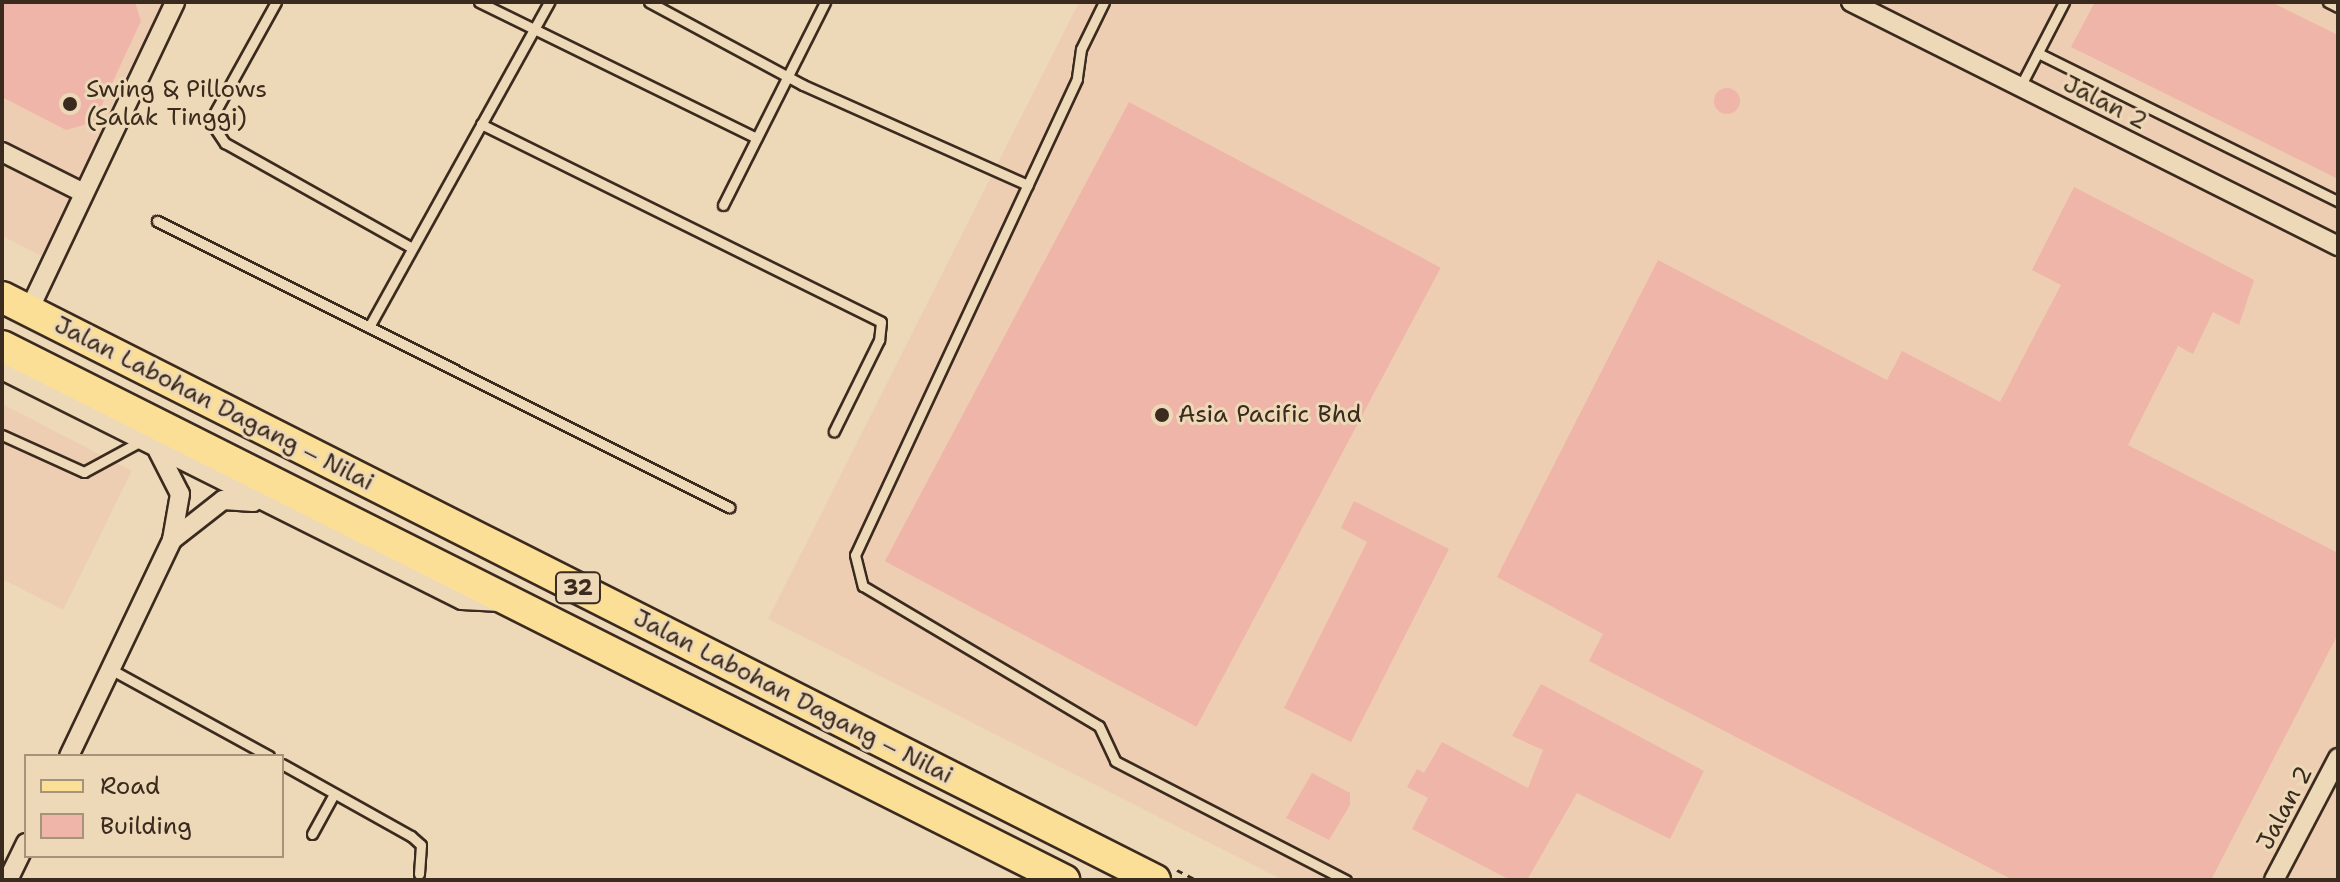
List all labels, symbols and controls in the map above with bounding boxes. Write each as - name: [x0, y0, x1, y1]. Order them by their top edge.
- street label: Jalan 2: [2058, 70, 2152, 136]
- place label: Swing & Pillows (Salak Tinggi): [86, 76, 267, 132]
- marker: Swing & Pillows (Salak Tinggi): [61, 95, 79, 113]
- street label: Jalan Labohan Dagang ‒ Nilai: [49, 311, 379, 497]
- place label: Asia Pacific Bhd: [1178, 401, 1362, 429]
- marker: Asia Pacific Bhd: [1153, 406, 1171, 424]
- road number: 32: [554, 570, 602, 606]
- street label: Jalan Labohan Dagang ‒ Nilai: [628, 604, 958, 790]
- legend: [24, 754, 284, 858]
- street label: Jalan 2: [2251, 761, 2319, 855]
- text: Road: [100, 770, 160, 802]
- text: Building: [100, 810, 192, 842]

